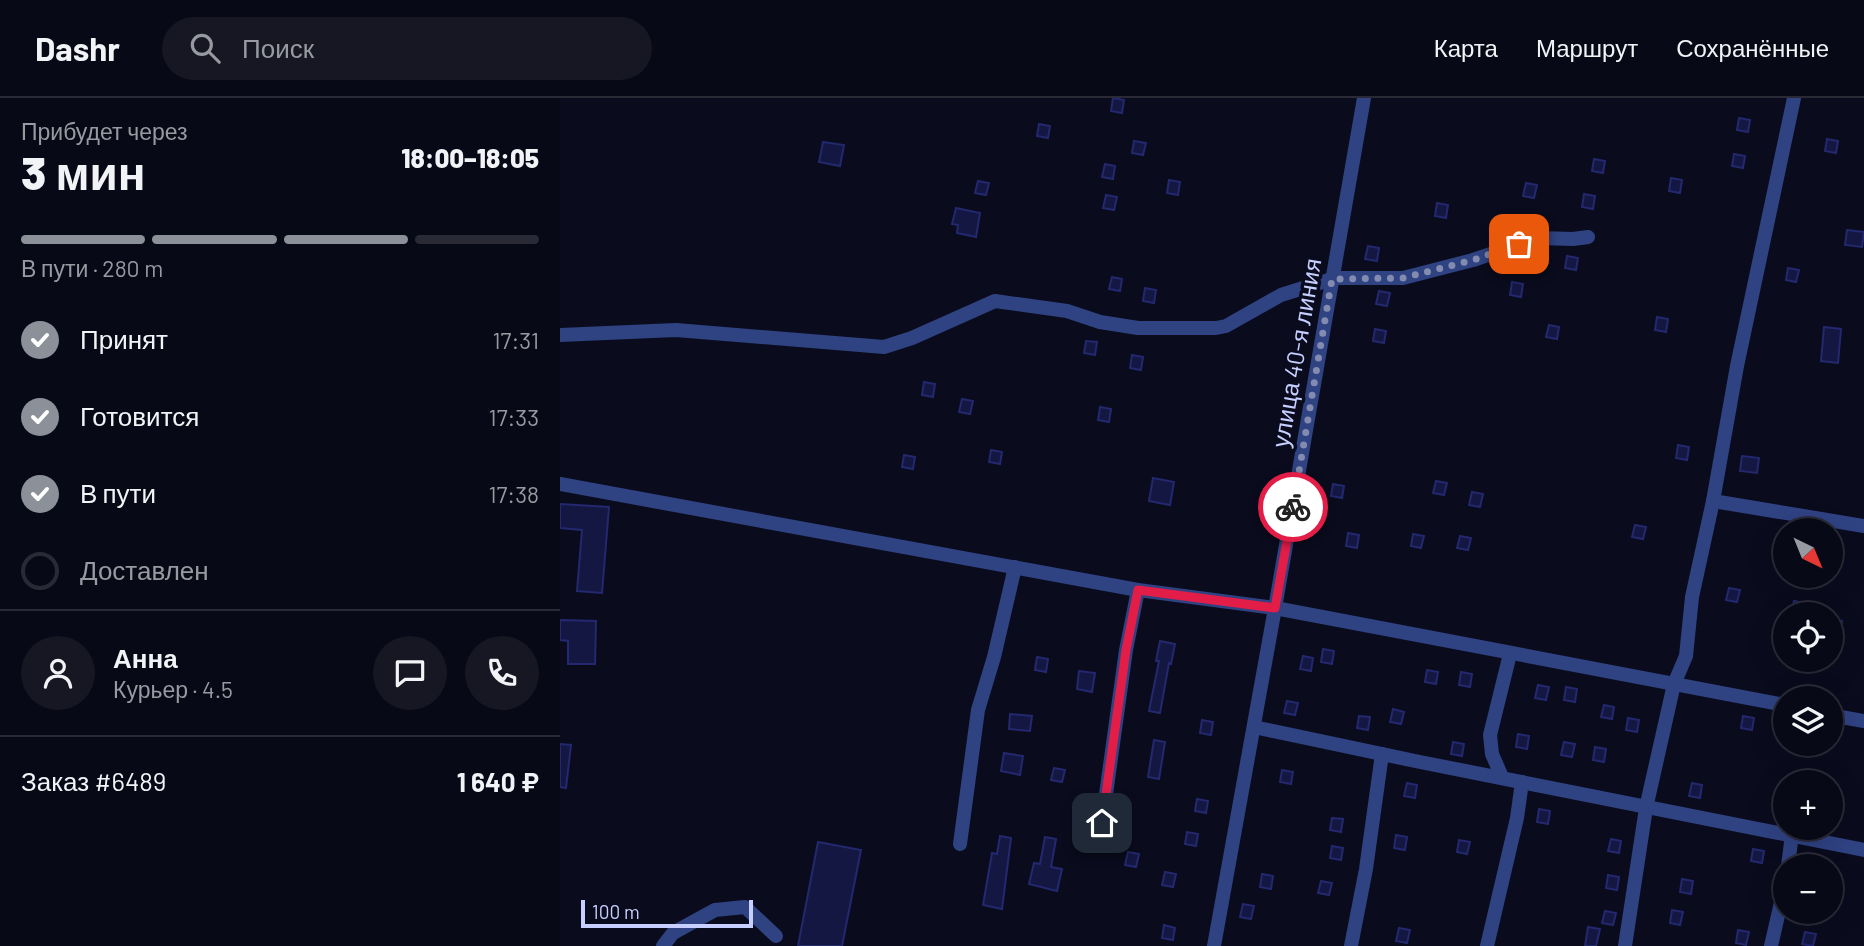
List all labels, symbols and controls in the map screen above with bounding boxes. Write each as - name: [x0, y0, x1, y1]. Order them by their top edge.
- search box: [162, 17, 652, 80]
- text: Dashr: [35, 28, 120, 68]
- icon: search: [186, 29, 224, 67]
- text: Поиск: [242, 32, 314, 63]
- text: Карта: [1434, 33, 1498, 62]
- text: Маршрут: [1536, 33, 1638, 62]
- text: Сохранённые: [1676, 33, 1829, 62]
- text: Прибудет через: [21, 117, 188, 145]
- text: 18:00–18:05: [401, 142, 539, 173]
- text: 3 мин: [21, 144, 146, 199]
- pin: [1489, 214, 1549, 274]
- icon: bag: [1500, 225, 1538, 263]
- text: В пути · 280 m: [21, 254, 163, 282]
- street label: улица 40-я линия: [1265, 256, 1326, 450]
- icon: check: [21, 321, 59, 359]
- text: Принят: [80, 323, 168, 354]
- text: 17:31: [493, 326, 539, 354]
- icon: check: [21, 398, 59, 436]
- text: Готовится: [80, 400, 199, 431]
- text: 17:33: [489, 403, 539, 431]
- courier: [1258, 472, 1328, 542]
- icon: check: [21, 475, 59, 513]
- text: В пути: [80, 477, 156, 508]
- text: 17:38: [488, 480, 539, 508]
- icon: bike: [1274, 488, 1312, 526]
- north arrow: [1773, 518, 1843, 588]
- map controls: [1773, 518, 1843, 924]
- text: Доставлен: [80, 554, 209, 585]
- button: locate: [1773, 602, 1843, 672]
- button: person: [21, 636, 95, 710]
- button: chat: [373, 636, 447, 710]
- button: phone: [465, 636, 539, 710]
- text: Анна: [113, 642, 178, 673]
- text: Курьер · 4.5: [113, 675, 233, 703]
- button: layers: [1773, 686, 1843, 756]
- text: Заказ #6489: [21, 765, 166, 796]
- text: 1 640 ₽: [457, 766, 539, 797]
- button: +: [1773, 770, 1843, 840]
- pin: [1072, 793, 1132, 853]
- icon: home: [1083, 804, 1121, 842]
- button: −: [1773, 854, 1843, 924]
- scale bar: [581, 897, 752, 929]
- text: 100 m: [592, 900, 640, 923]

